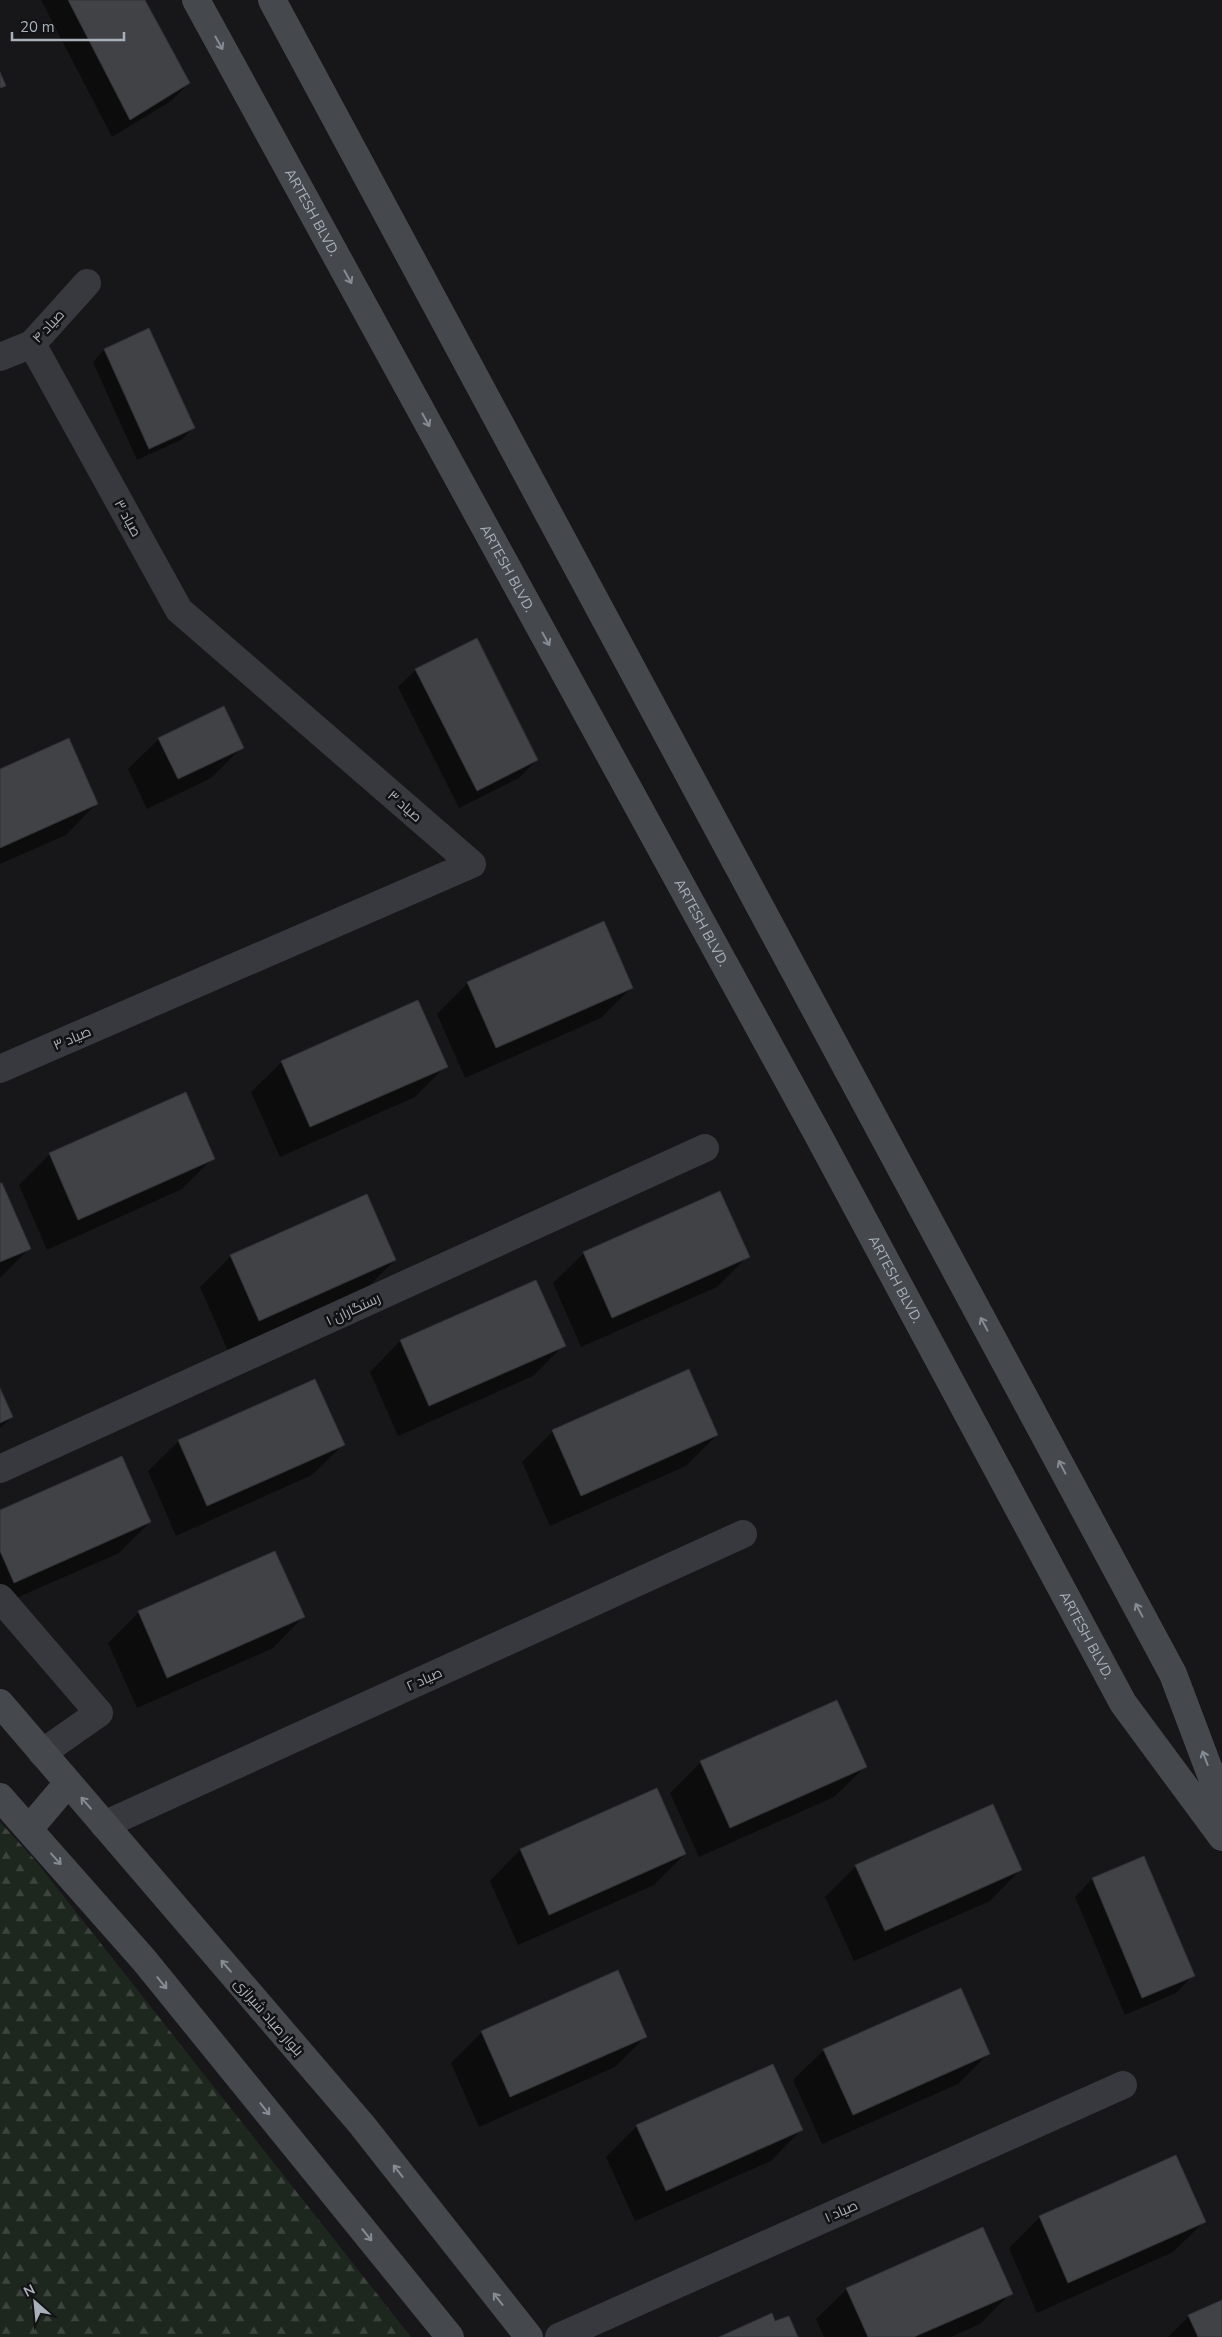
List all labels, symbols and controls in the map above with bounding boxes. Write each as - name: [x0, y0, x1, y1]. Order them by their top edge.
- scale bar: [12, 10, 125, 42]
- text: 20 m: [20, 17, 55, 37]
- one-way arrow: [214, 35, 224, 50]
- street label: ARTESH BLVD.: [280, 165, 344, 260]
- one-way arrow: [343, 270, 353, 285]
- street label: صیاد ۴: [28, 305, 69, 347]
- one-way arrow: [422, 412, 431, 427]
- street label: صیاد ۳: [110, 496, 145, 540]
- street label: ARTESH BLVD.: [475, 521, 539, 616]
- one-way arrow: [542, 631, 551, 646]
- street label: صیاد ۳: [384, 786, 426, 827]
- street label: ARTESH BLVD.: [670, 876, 733, 970]
- street label: صیاد ۳: [50, 1022, 94, 1055]
- street label: ARTESH BLVD.: [864, 1232, 926, 1327]
- street label: رستگاران ۱: [323, 1289, 384, 1330]
- one-way arrow: [979, 1318, 989, 1332]
- one-way arrow: [1056, 1460, 1066, 1475]
- street label: ARTESH BLVD.: [1055, 1588, 1118, 1683]
- one-way arrow: [1134, 1603, 1143, 1618]
- street label: صیاد ۲: [403, 1663, 445, 1696]
- one-way arrow: [1200, 1751, 1209, 1766]
- one-way arrow: [80, 1797, 92, 1810]
- one-way arrow: [51, 1853, 62, 1866]
- one-way arrow: [220, 1960, 231, 1973]
- street label: بلوار صیاد شیرازی: [230, 1974, 308, 2060]
- one-way arrow: [157, 1976, 168, 1989]
- one-way arrow: [259, 2102, 270, 2115]
- one-way arrow: [393, 2164, 403, 2178]
- street label: صیاد ۱: [822, 2196, 861, 2227]
- one-way arrow: [362, 2228, 373, 2241]
- north arrow: [10, 2277, 60, 2327]
- text: N: [20, 2280, 38, 2302]
- one-way arrow: [493, 2293, 504, 2306]

